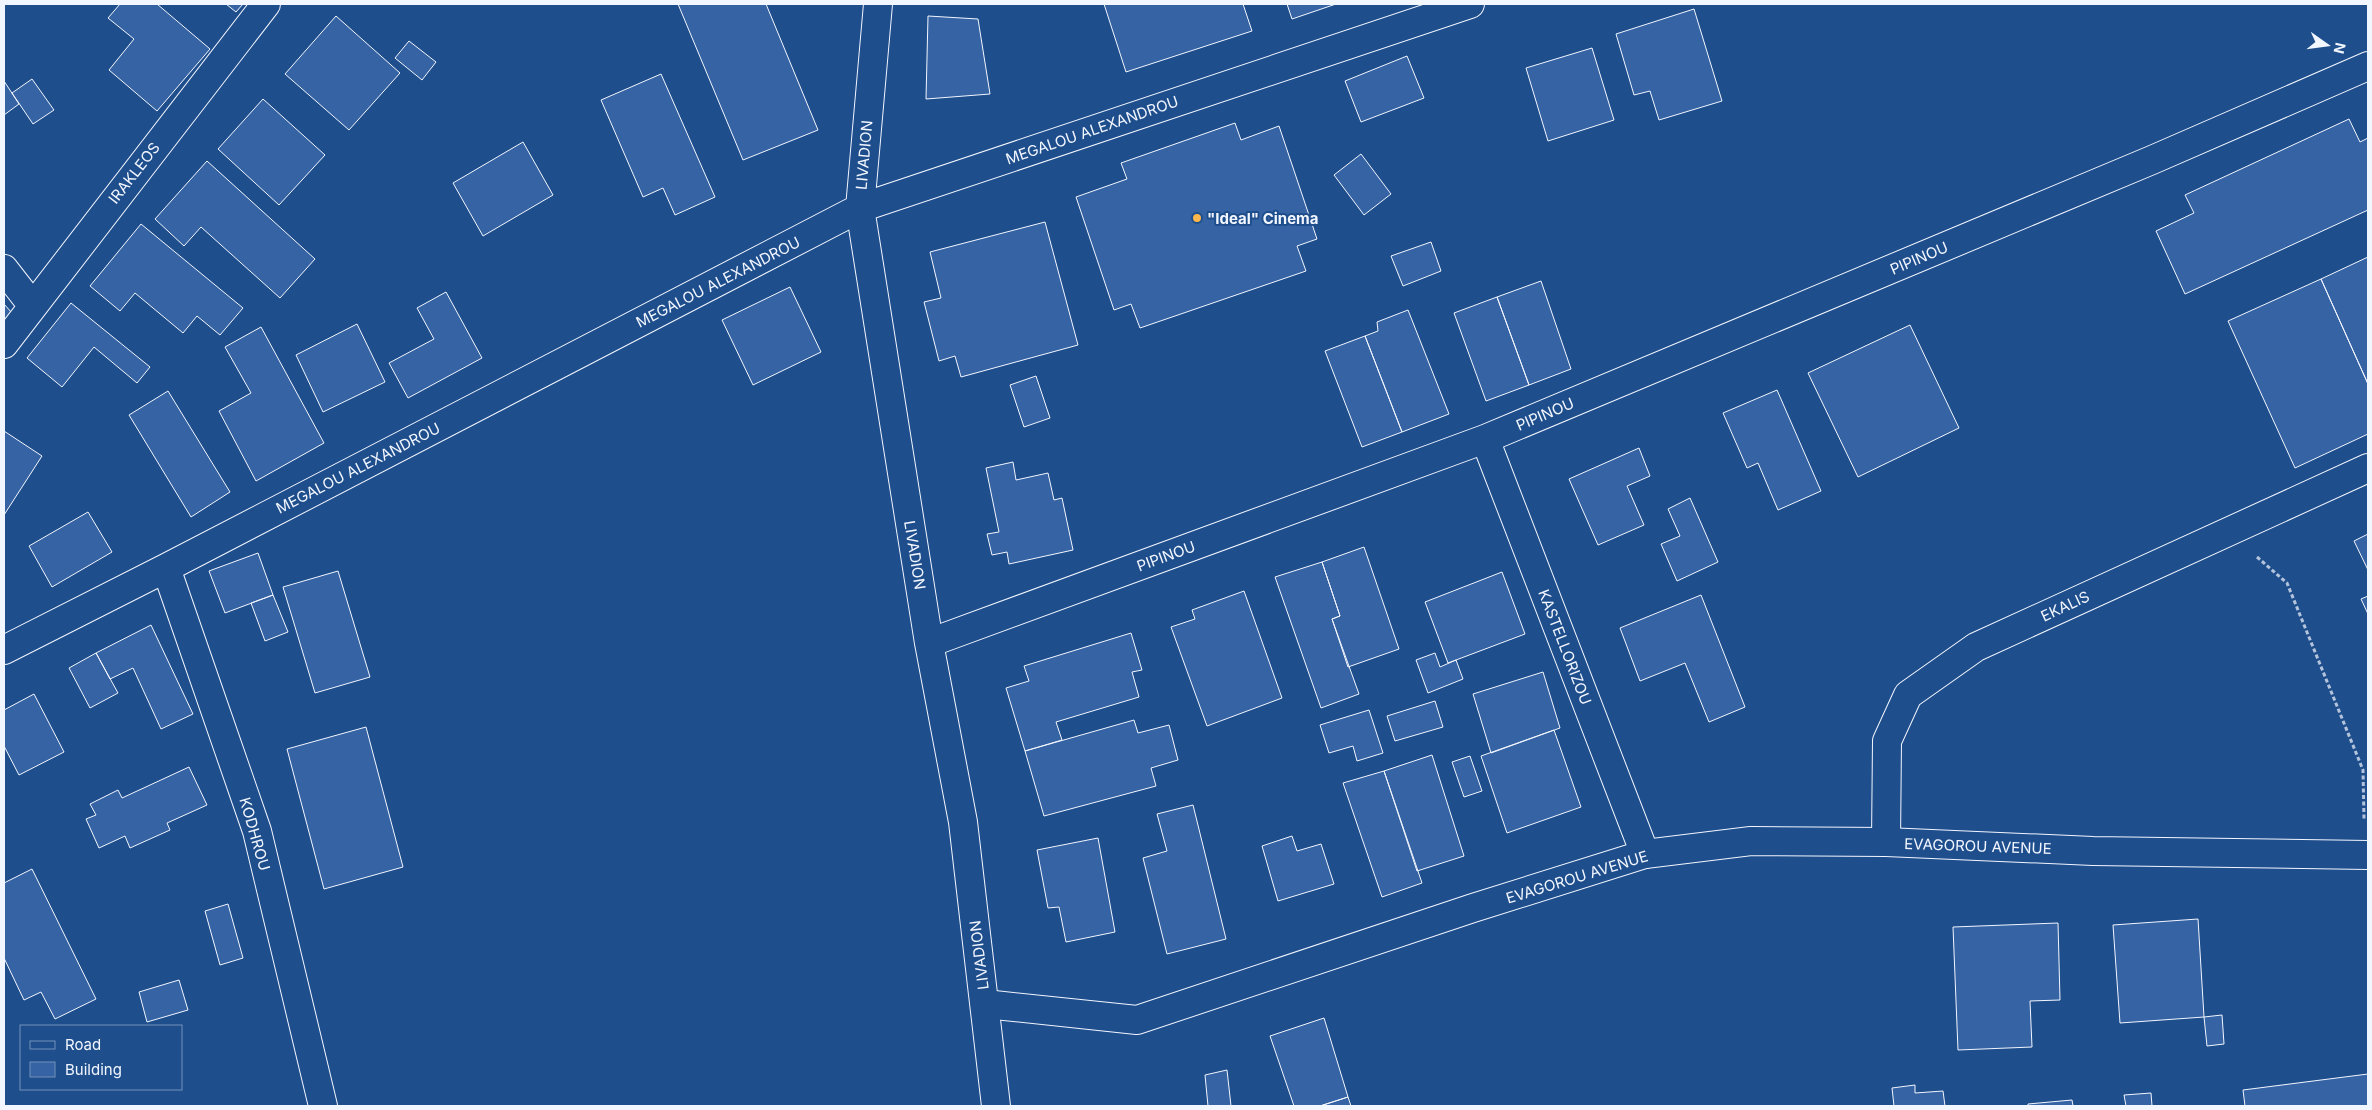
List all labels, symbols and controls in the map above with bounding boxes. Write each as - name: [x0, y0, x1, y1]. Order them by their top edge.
- north arrow: [2302, 20, 2352, 70]
- text: N: [2331, 41, 2350, 55]
- street label: MEGALOU ALEXANDROU: [1003, 91, 1181, 169]
- street label: LIVADION: [851, 119, 877, 191]
- street label: IRAKLEOS: [104, 139, 164, 207]
- place label: "Ideal" Cinema: [1207, 209, 1318, 228]
- marker: "Ideal" Cinema: [1191, 212, 1203, 224]
- street label: MEGALOU ALEXANDROU: [633, 232, 803, 332]
- street label: PIPINOU: [1887, 237, 1951, 279]
- street label: PIPINOU: [1513, 393, 1577, 435]
- street label: MEGALOU ALEXANDROU: [273, 418, 443, 518]
- street label: LIVADION: [900, 519, 930, 591]
- street label: PIPINOU: [1134, 537, 1198, 575]
- street label: EKALIS: [2038, 586, 2092, 626]
- street label: KASTELLORIZOU: [1534, 587, 1596, 707]
- street label: KODHROU: [235, 795, 275, 873]
- street label: EVAGOROU AVENUE: [1904, 834, 2052, 858]
- street label: EVAGOROU AVENUE: [1504, 846, 1650, 908]
- street label: LIVADION: [965, 919, 993, 991]
- legend: [20, 1025, 182, 1090]
- text: Road: [65, 1035, 101, 1054]
- text: Building: [65, 1060, 122, 1079]

